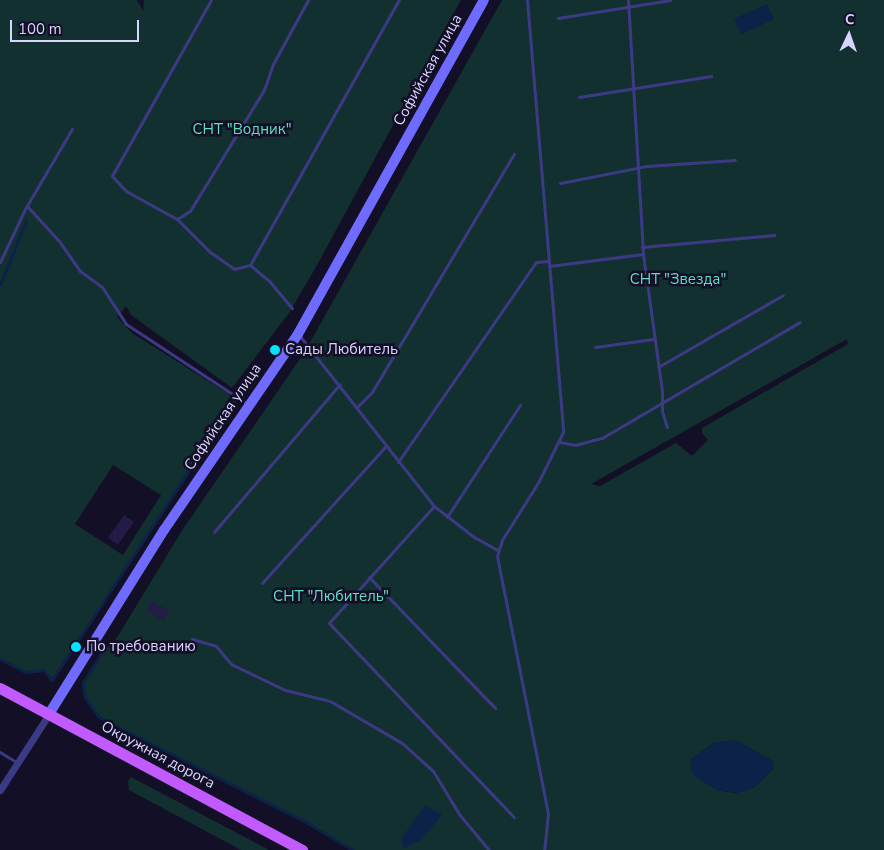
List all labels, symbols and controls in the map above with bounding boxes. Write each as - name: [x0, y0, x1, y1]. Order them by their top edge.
- scale bar: [12, 10, 141, 42]
- north arrow: [824, 10, 874, 60]
- text: С: [845, 10, 855, 29]
- street label: Софийская улица: [390, 11, 466, 129]
- text: 100 m: [18, 19, 62, 39]
- park label: СНТ "Водник": [192, 121, 292, 139]
- park label: СНТ "Звезда": [630, 271, 726, 289]
- place label: Сады Любитель: [285, 341, 398, 359]
- marker: Сады Любитель: [269, 344, 281, 356]
- street label: Софийская улица: [181, 360, 265, 474]
- park label: СНТ "Любитель": [273, 588, 389, 606]
- place label: По требованию: [86, 638, 196, 656]
- marker: По требованию: [70, 641, 82, 653]
- street label: Окружная дорога: [98, 717, 218, 793]

